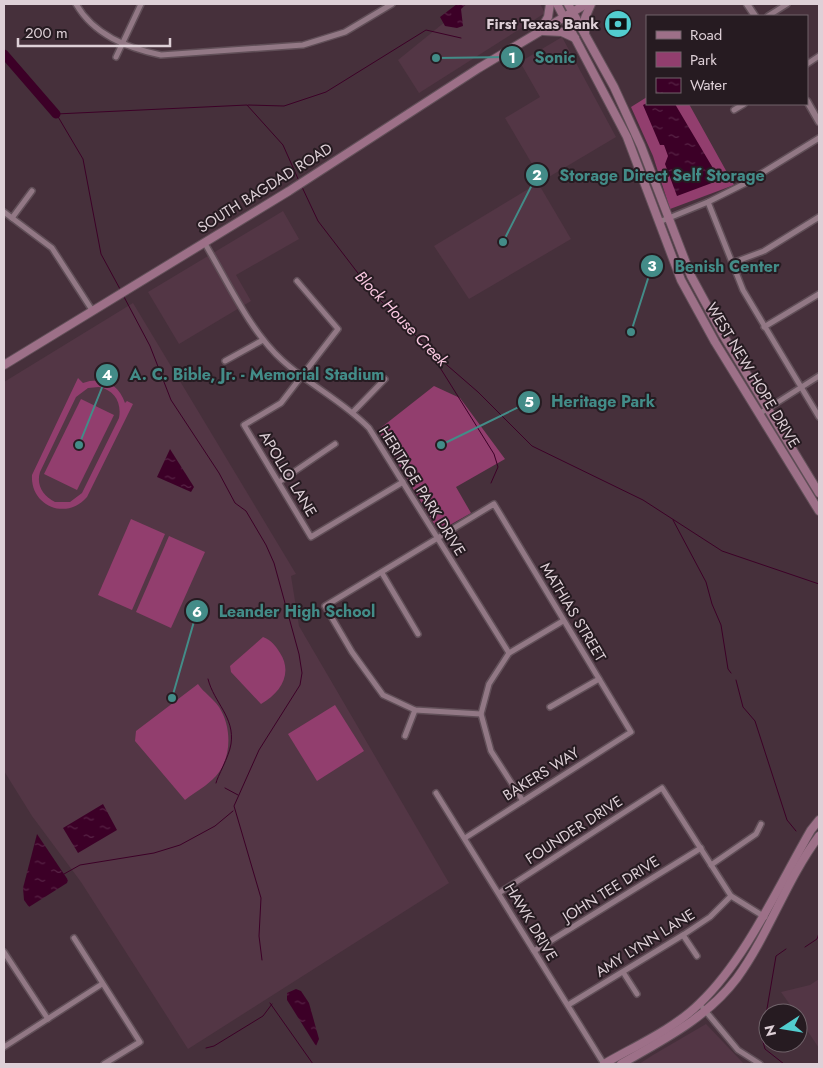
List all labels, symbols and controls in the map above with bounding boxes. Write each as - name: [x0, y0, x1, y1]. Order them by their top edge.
- bank icon: First Texas Bank: [603, 9, 633, 39]
- place label: First Texas Bank: [486, 13, 599, 35]
- scale bar: [18, 15, 170, 47]
- legend: [646, 15, 808, 105]
- text: 200 m: [25, 22, 68, 44]
- text: Road: [690, 24, 722, 46]
- callout: Sonic: [500, 42, 586, 73]
- text: Sonic: [535, 46, 576, 69]
- text: 1: [508, 47, 516, 69]
- text: Park: [690, 49, 717, 71]
- text: Water: [690, 74, 728, 96]
- street label: SOUTH BAGDAD ROAD: [193, 138, 337, 238]
- callout: Storage Direct Self Storage: [525, 160, 775, 191]
- text: 2: [532, 164, 542, 186]
- text: Storage Direct Self Storage: [559, 164, 765, 187]
- callout: Benish Center: [639, 251, 789, 282]
- text: 3: [647, 255, 657, 277]
- text: Benish Center: [674, 255, 780, 278]
- water label: Block House Creek: [350, 265, 454, 372]
- street label: WEST NEW HOPE DRIVE: [701, 298, 805, 452]
- callout: A. C. Bible, Jr. - Memorial Stadium: [94, 359, 394, 390]
- text: A. C. Bible, Jr. - Memorial Stadium: [129, 363, 384, 386]
- text: 4: [102, 364, 112, 386]
- callout: Heritage Park: [516, 386, 665, 417]
- text: Heritage Park: [551, 390, 656, 413]
- text: 5: [524, 391, 534, 413]
- street label: HERITAGE PARK DRIVE: [373, 422, 471, 560]
- street label: APOLLO LANE: [254, 427, 322, 521]
- street label: MATHIAS STREET: [535, 558, 611, 666]
- callout: Leander High School: [184, 596, 386, 627]
- text: Leander High School: [219, 600, 375, 623]
- text: 6: [192, 601, 202, 623]
- street label: BAKERS WAY: [498, 741, 584, 806]
- street label: FOUNDER DRIVE: [521, 790, 627, 870]
- street label: JOHN TEE DRIVE: [557, 850, 664, 929]
- street label: HAWK DRIVE: [499, 879, 563, 965]
- street label: AMY LYNN LANE: [591, 904, 699, 982]
- north arrow: [758, 1003, 808, 1053]
- text: N: [759, 1023, 781, 1038]

